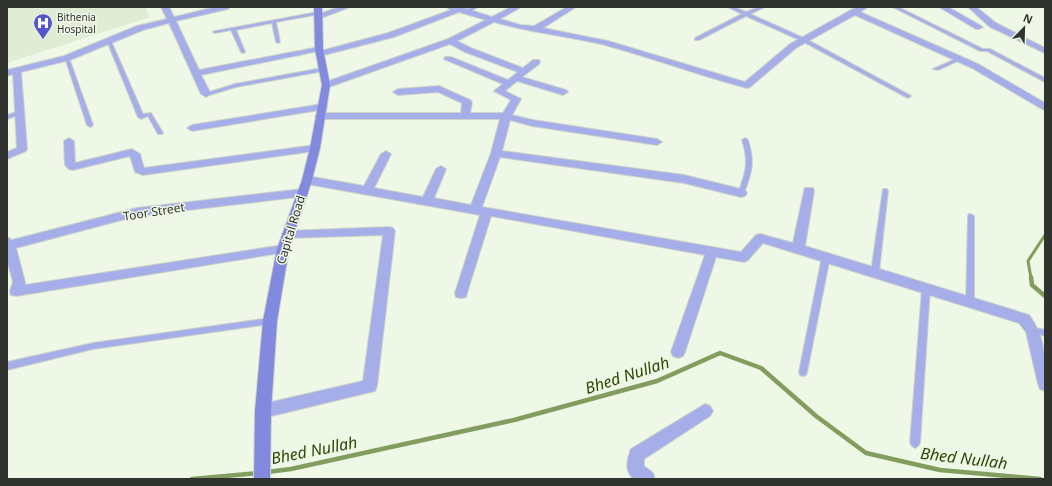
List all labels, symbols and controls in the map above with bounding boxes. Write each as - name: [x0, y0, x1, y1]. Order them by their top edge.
- north arrow: [1004, 8, 1044, 48]
- place label: Bithenia Hospital: [57, 10, 96, 36]
- text: N: [1021, 10, 1035, 27]
- hospital icon: Bithenia Hospital: [32, 12, 54, 40]
- street label: Capital Road: [272, 193, 309, 266]
- street label: Toor Street: [122, 198, 186, 225]
- water label: Bhed Nullah: [582, 351, 672, 399]
- water label: Bhed Nullah: [269, 431, 359, 469]
- water label: Bhed Nullah: [919, 442, 1009, 474]

